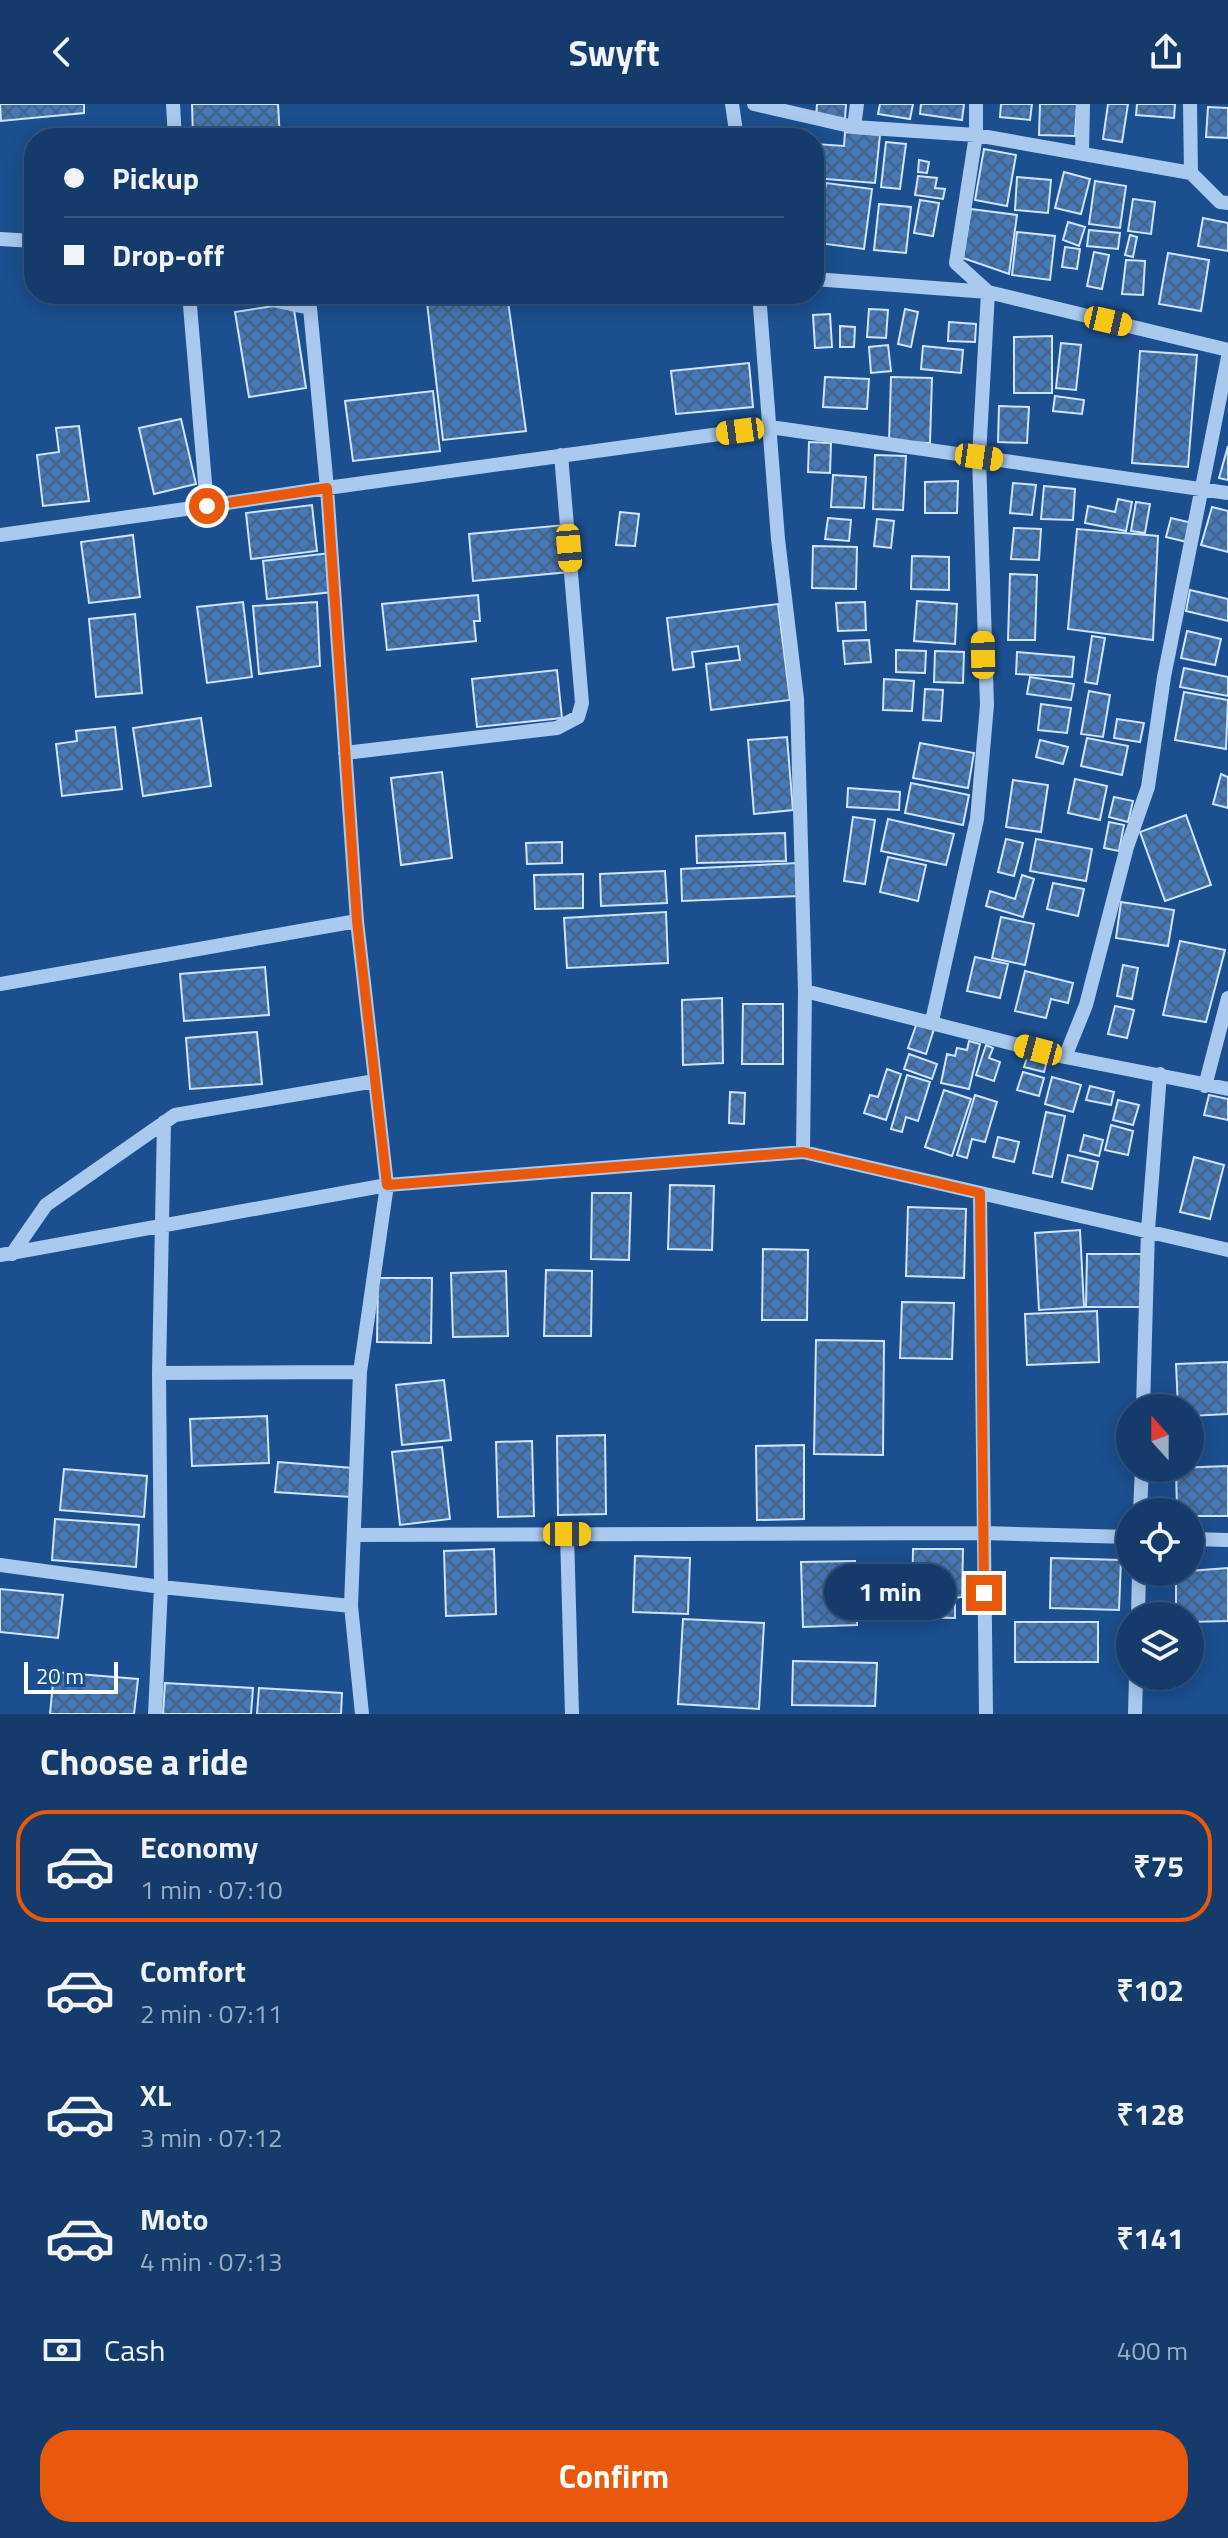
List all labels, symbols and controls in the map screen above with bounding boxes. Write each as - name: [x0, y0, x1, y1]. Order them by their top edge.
- text: Swyft: [568, 25, 660, 80]
- icon: back: [40, 30, 84, 74]
- icon: share: [1144, 30, 1188, 74]
- text: Pickup: [112, 155, 199, 201]
- text: Drop-off: [112, 232, 224, 278]
- car: [1082, 304, 1134, 338]
- car: [715, 416, 765, 446]
- car: [954, 442, 1004, 472]
- route start: [189, 488, 225, 524]
- car: [555, 523, 583, 573]
- car: [971, 631, 995, 679]
- car: [1012, 1032, 1064, 1068]
- north arrow: [1116, 1394, 1204, 1482]
- map controls: [1116, 1394, 1204, 1690]
- button: locate: [1116, 1498, 1204, 1586]
- car: [543, 1522, 591, 1546]
- callout: 1 min: [824, 1565, 956, 1621]
- text: 1 min: [858, 1572, 922, 1611]
- route end: [966, 1575, 1002, 1611]
- button: layers: [1116, 1602, 1204, 1690]
- scale bar: [24, 1658, 118, 1694]
- text: 20 m: [36, 1659, 84, 1693]
- text: Choose a ride: [40, 1734, 248, 1789]
- text: Economy: [140, 1824, 258, 1870]
- icon: car: [44, 1830, 116, 1902]
- text: ₹75: [1133, 1843, 1184, 1889]
- text: 1 min · 07:10: [140, 1870, 283, 1909]
- text: Comfort: [140, 1948, 246, 1994]
- icon: car: [44, 1954, 116, 2026]
- text: ₹102: [1116, 1967, 1184, 2013]
- text: 2 min · 07:11: [140, 1994, 283, 2033]
- text: XL: [140, 2072, 171, 2118]
- icon: car: [44, 2078, 116, 2150]
- text: ₹128: [1116, 2091, 1184, 2137]
- text: 3 min · 07:12: [140, 2118, 283, 2157]
- text: Moto: [140, 2196, 208, 2242]
- icon: car: [44, 2202, 116, 2274]
- text: ₹141: [1116, 2215, 1184, 2261]
- text: 4 min · 07:13: [140, 2242, 283, 2281]
- text: Cash: [104, 2327, 165, 2373]
- icon: cash: [40, 2328, 84, 2372]
- text: 400 m: [1117, 2331, 1188, 2370]
- button: Confirm: [40, 2430, 1188, 2522]

